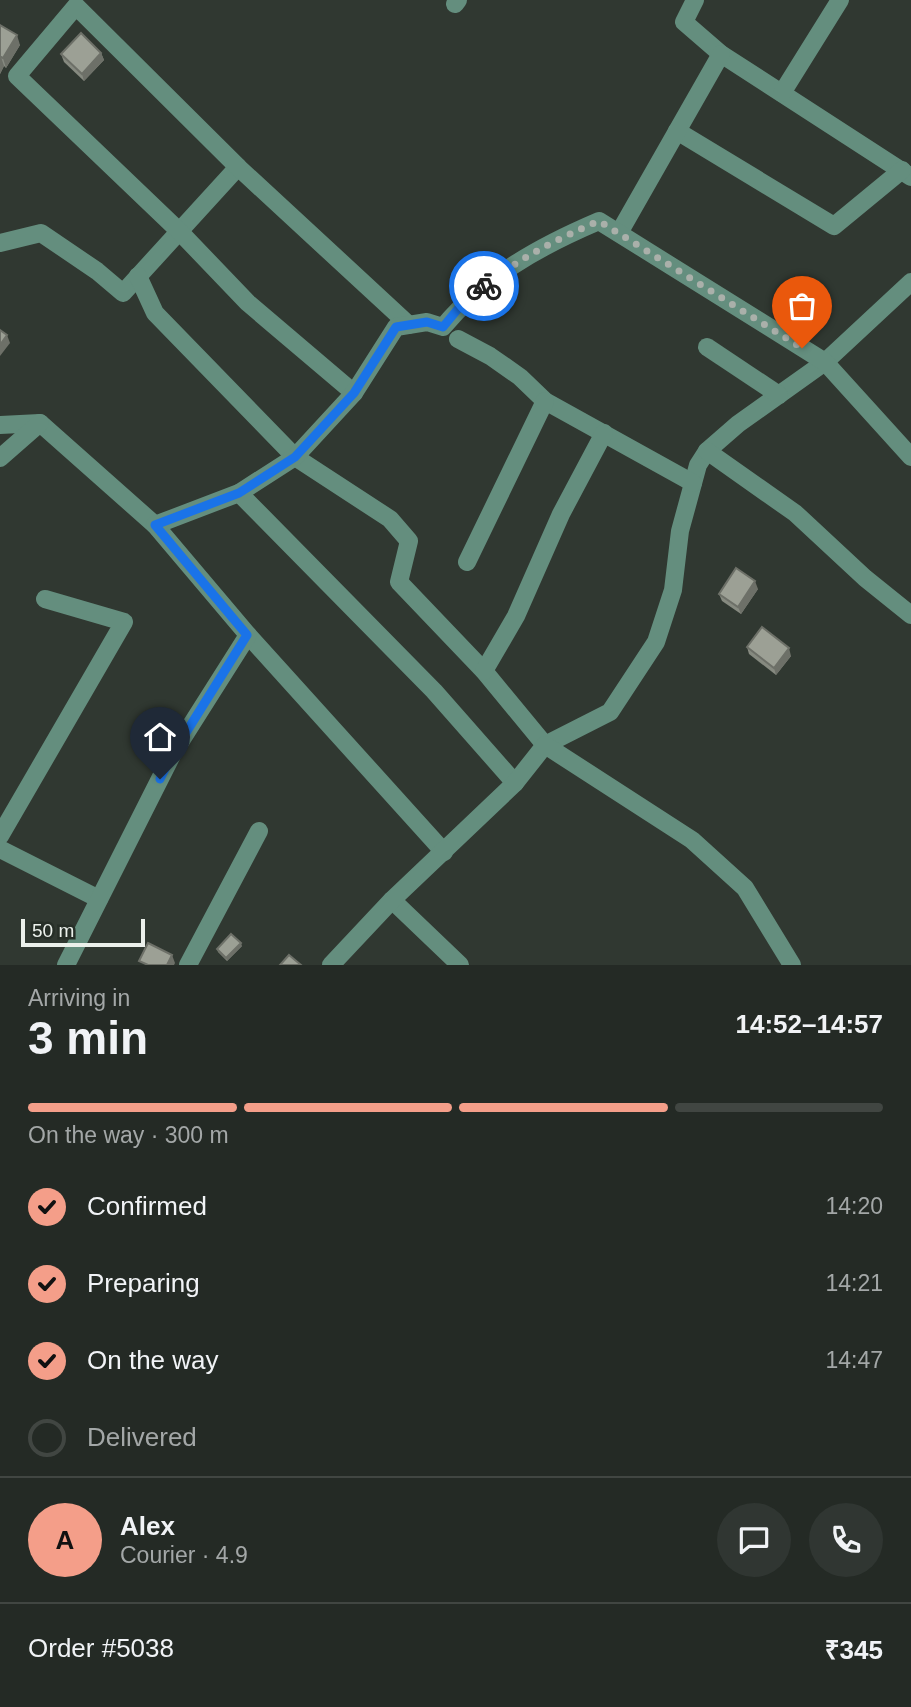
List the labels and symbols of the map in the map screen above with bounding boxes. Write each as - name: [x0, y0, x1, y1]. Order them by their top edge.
- courier: [449, 251, 519, 321]
- pin: [772, 276, 832, 348]
- pin: [130, 707, 190, 779]
- scale bar: [21, 916, 145, 948]

